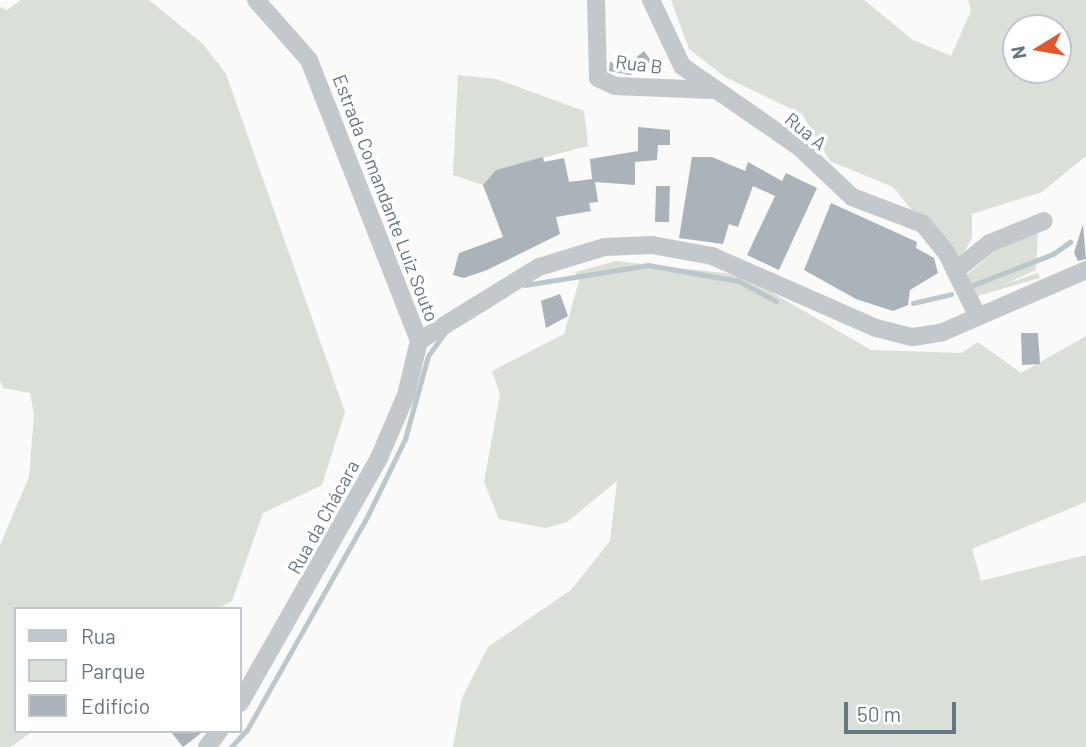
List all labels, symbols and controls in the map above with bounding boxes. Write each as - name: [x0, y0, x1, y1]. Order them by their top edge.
- north arrow: [1002, 14, 1072, 84]
- text: N: [1005, 44, 1030, 61]
- street label: Rua B: [614, 50, 664, 78]
- street label: Estrada Comandante Luiz Souto: [328, 71, 444, 325]
- street label: Rua A: [781, 107, 831, 155]
- street label: Rua da Chácara: [282, 456, 364, 578]
- legend: [14, 607, 242, 733]
- text: Rua: [81, 623, 116, 648]
- text: Parque: [81, 658, 146, 683]
- scale bar: [848, 688, 960, 732]
- text: Edifício: [81, 693, 150, 718]
- text: 50 m: [857, 701, 901, 726]

